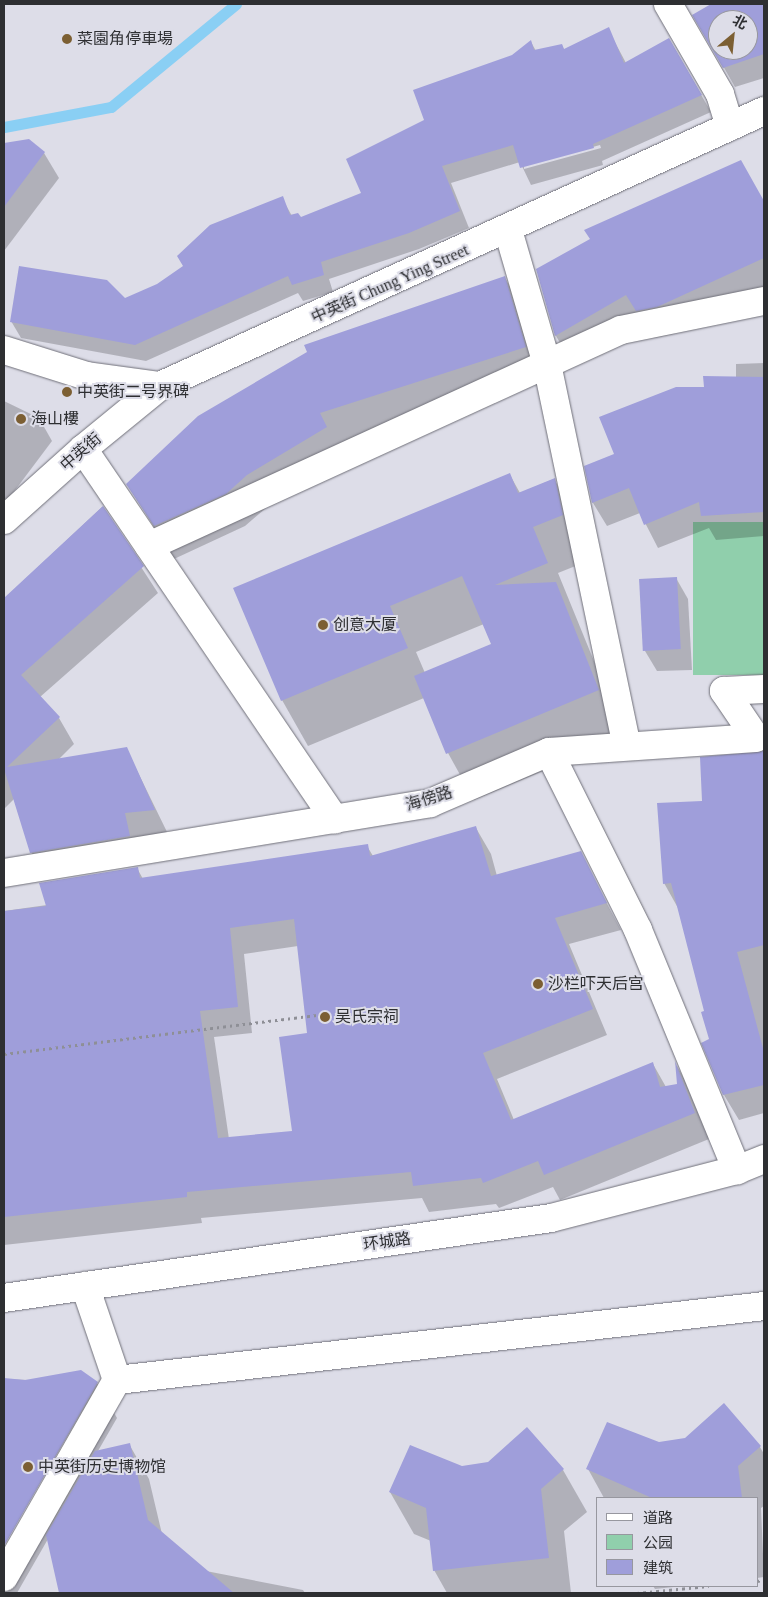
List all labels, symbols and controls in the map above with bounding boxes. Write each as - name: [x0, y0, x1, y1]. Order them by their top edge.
- north arrow: [708, 10, 758, 60]
- text: 北: [730, 12, 750, 32]
- place label: 菜園角停車場: [77, 29, 173, 49]
- marker: 菜園角停車場: [61, 33, 73, 45]
- street label: 中英街 Chung Ying Street: [308, 240, 472, 328]
- place label: 中英街二号界碑: [77, 382, 189, 402]
- marker: 中英街二号界碑: [61, 386, 73, 398]
- place label: 海山樓: [31, 409, 79, 429]
- marker: 海山樓: [15, 413, 27, 425]
- street label: 中英街: [57, 429, 105, 475]
- place label: 创意大厦: [333, 615, 397, 635]
- marker: 创意大厦: [317, 619, 329, 631]
- street label: 海傍路: [403, 783, 455, 815]
- place label: 沙栏吓天后宫: [548, 974, 644, 994]
- marker: 沙栏吓天后宫: [532, 978, 544, 990]
- place label: 吴氏宗祠: [335, 1007, 399, 1027]
- marker: 吴氏宗祠: [319, 1011, 331, 1023]
- street label: 环城路: [362, 1229, 412, 1255]
- place label: 中英街历史博物馆: [38, 1457, 166, 1477]
- marker: 中英街历史博物馆: [22, 1461, 34, 1473]
- legend: [596, 1497, 758, 1587]
- text: 道路: [643, 1510, 673, 1526]
- text: 公园: [643, 1535, 673, 1551]
- text: 建筑: [643, 1560, 673, 1576]

